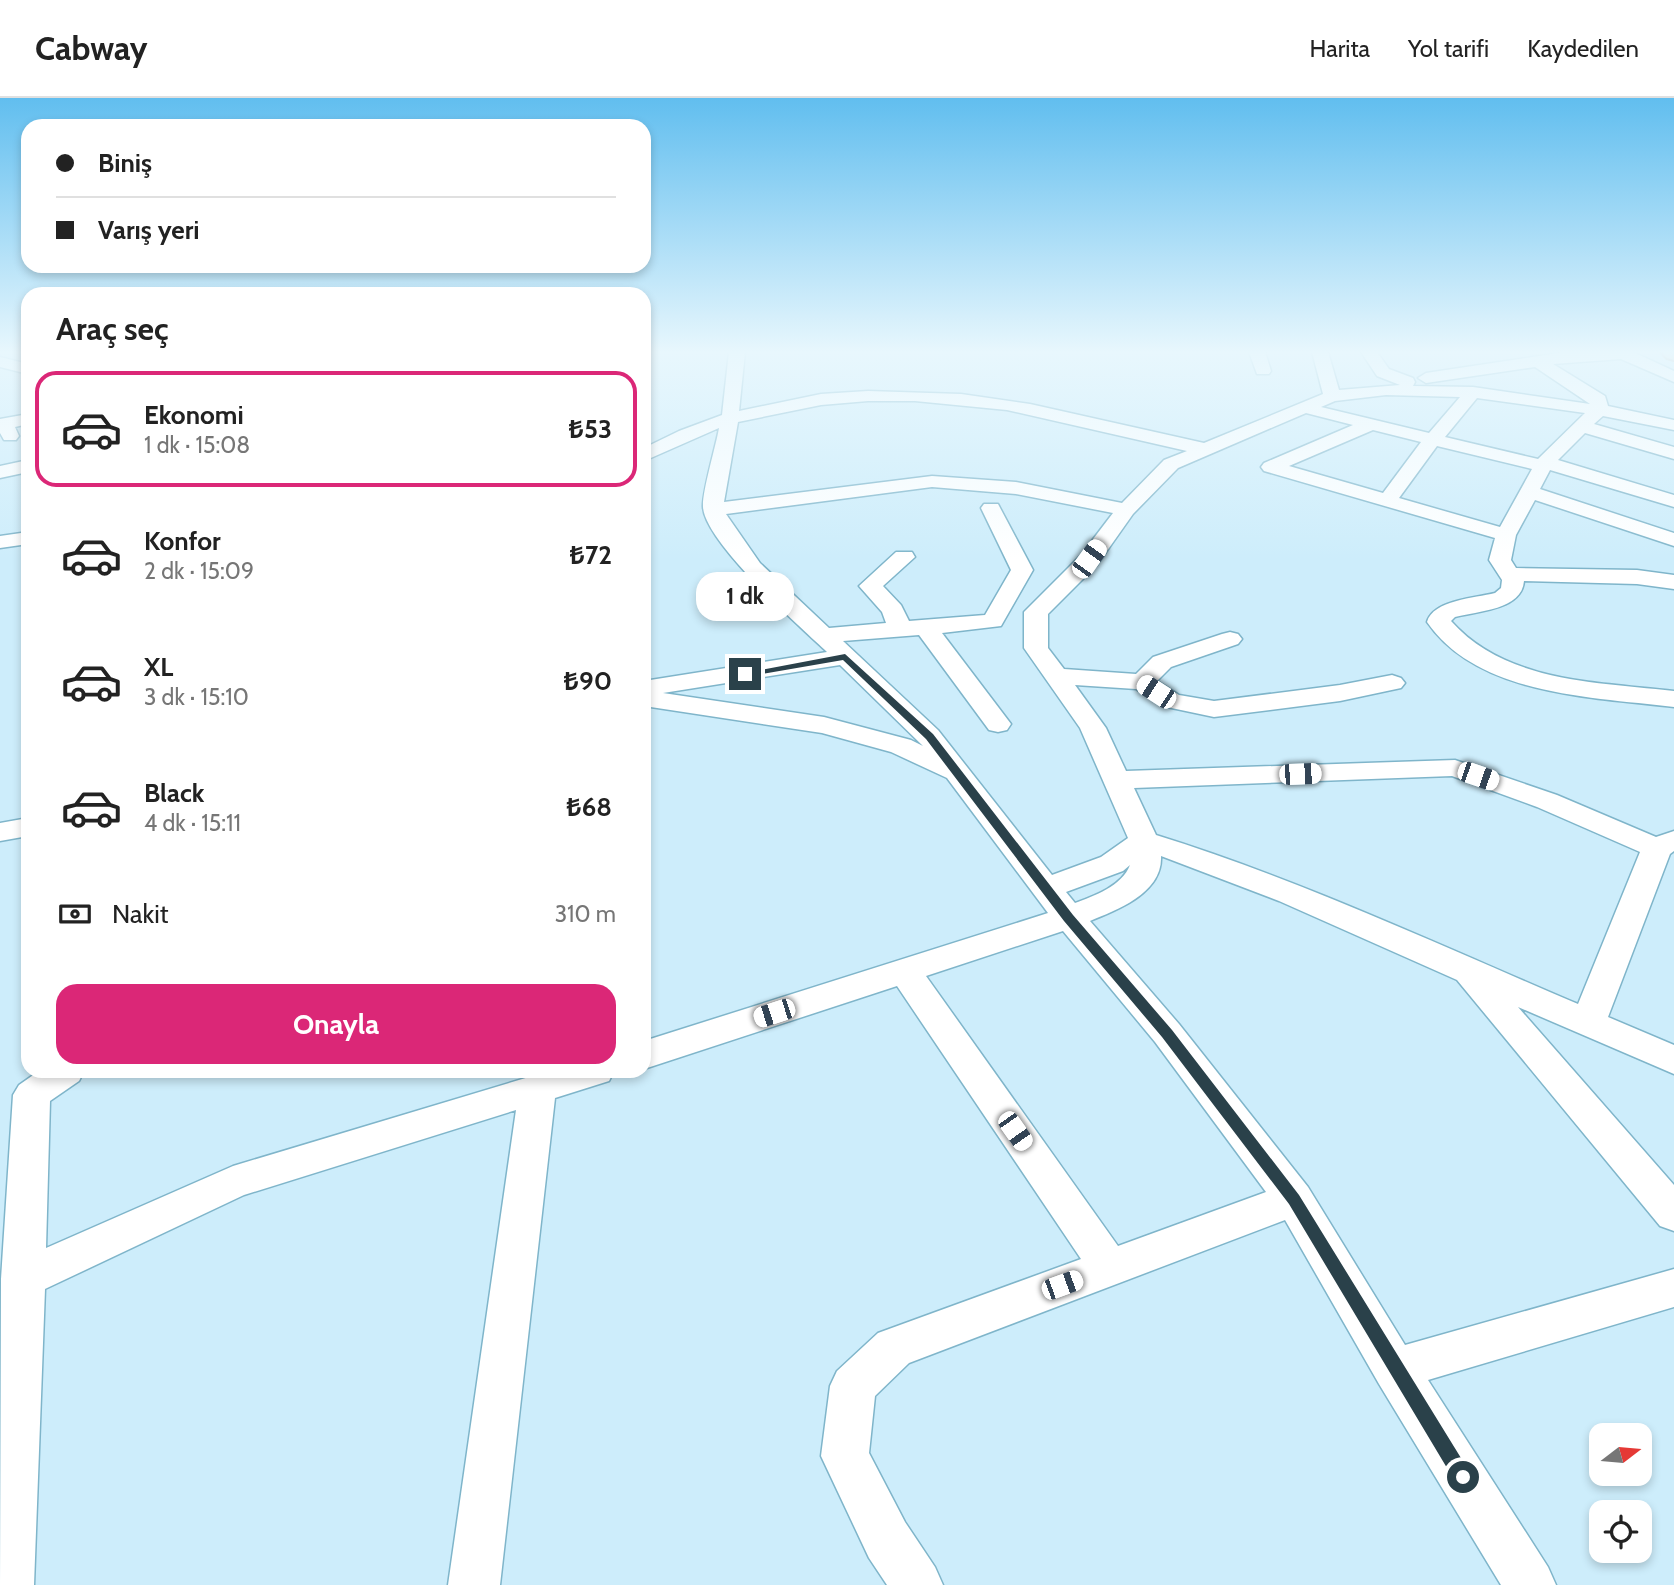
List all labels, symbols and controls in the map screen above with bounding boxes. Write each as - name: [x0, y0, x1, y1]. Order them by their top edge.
- text: Cabway: [35, 28, 147, 68]
- text: Harita: [1310, 34, 1370, 63]
- text: Yol tarifi: [1408, 34, 1489, 63]
- text: Kaydedilen: [1527, 34, 1639, 63]
- text: Biniş: [98, 147, 152, 179]
- text: Varış yeri: [98, 214, 200, 246]
- text: Araç seç: [56, 309, 169, 348]
- icon: car: [60, 398, 123, 461]
- text: Ekonomi: [144, 399, 244, 431]
- text: ₺53: [569, 413, 612, 445]
- text: 1 dk · 15:08: [144, 431, 250, 459]
- icon: car: [60, 524, 123, 587]
- text: Konfor: [144, 525, 221, 557]
- car: [1069, 536, 1110, 582]
- text: ₺72: [570, 539, 612, 571]
- text: 2 dk · 15:09: [144, 557, 254, 585]
- callout: 1 dk: [696, 573, 794, 622]
- text: 1 dk: [726, 582, 764, 610]
- icon: car: [60, 650, 123, 713]
- text: XL: [144, 651, 173, 683]
- route end: [729, 658, 761, 690]
- text: ₺90: [564, 665, 612, 697]
- car: [1133, 672, 1180, 712]
- text: 3 dk · 15:10: [144, 683, 249, 711]
- car: [1455, 759, 1502, 793]
- car: [1279, 763, 1322, 785]
- icon: car: [60, 776, 123, 839]
- text: Black: [144, 777, 204, 809]
- text: ₺68: [566, 791, 612, 823]
- text: 4 dk · 15:11: [144, 809, 241, 837]
- icon: cash: [56, 895, 94, 933]
- text: Nakit: [112, 898, 168, 930]
- text: 310 m: [555, 900, 616, 928]
- button: Onayla: [56, 984, 616, 1064]
- car: [751, 997, 798, 1029]
- car: [995, 1108, 1036, 1154]
- car: [1039, 1268, 1086, 1302]
- north arrow: [1589, 1423, 1652, 1486]
- map controls: [1589, 1423, 1652, 1563]
- route start: [1447, 1461, 1479, 1493]
- button: locate: [1589, 1500, 1652, 1563]

